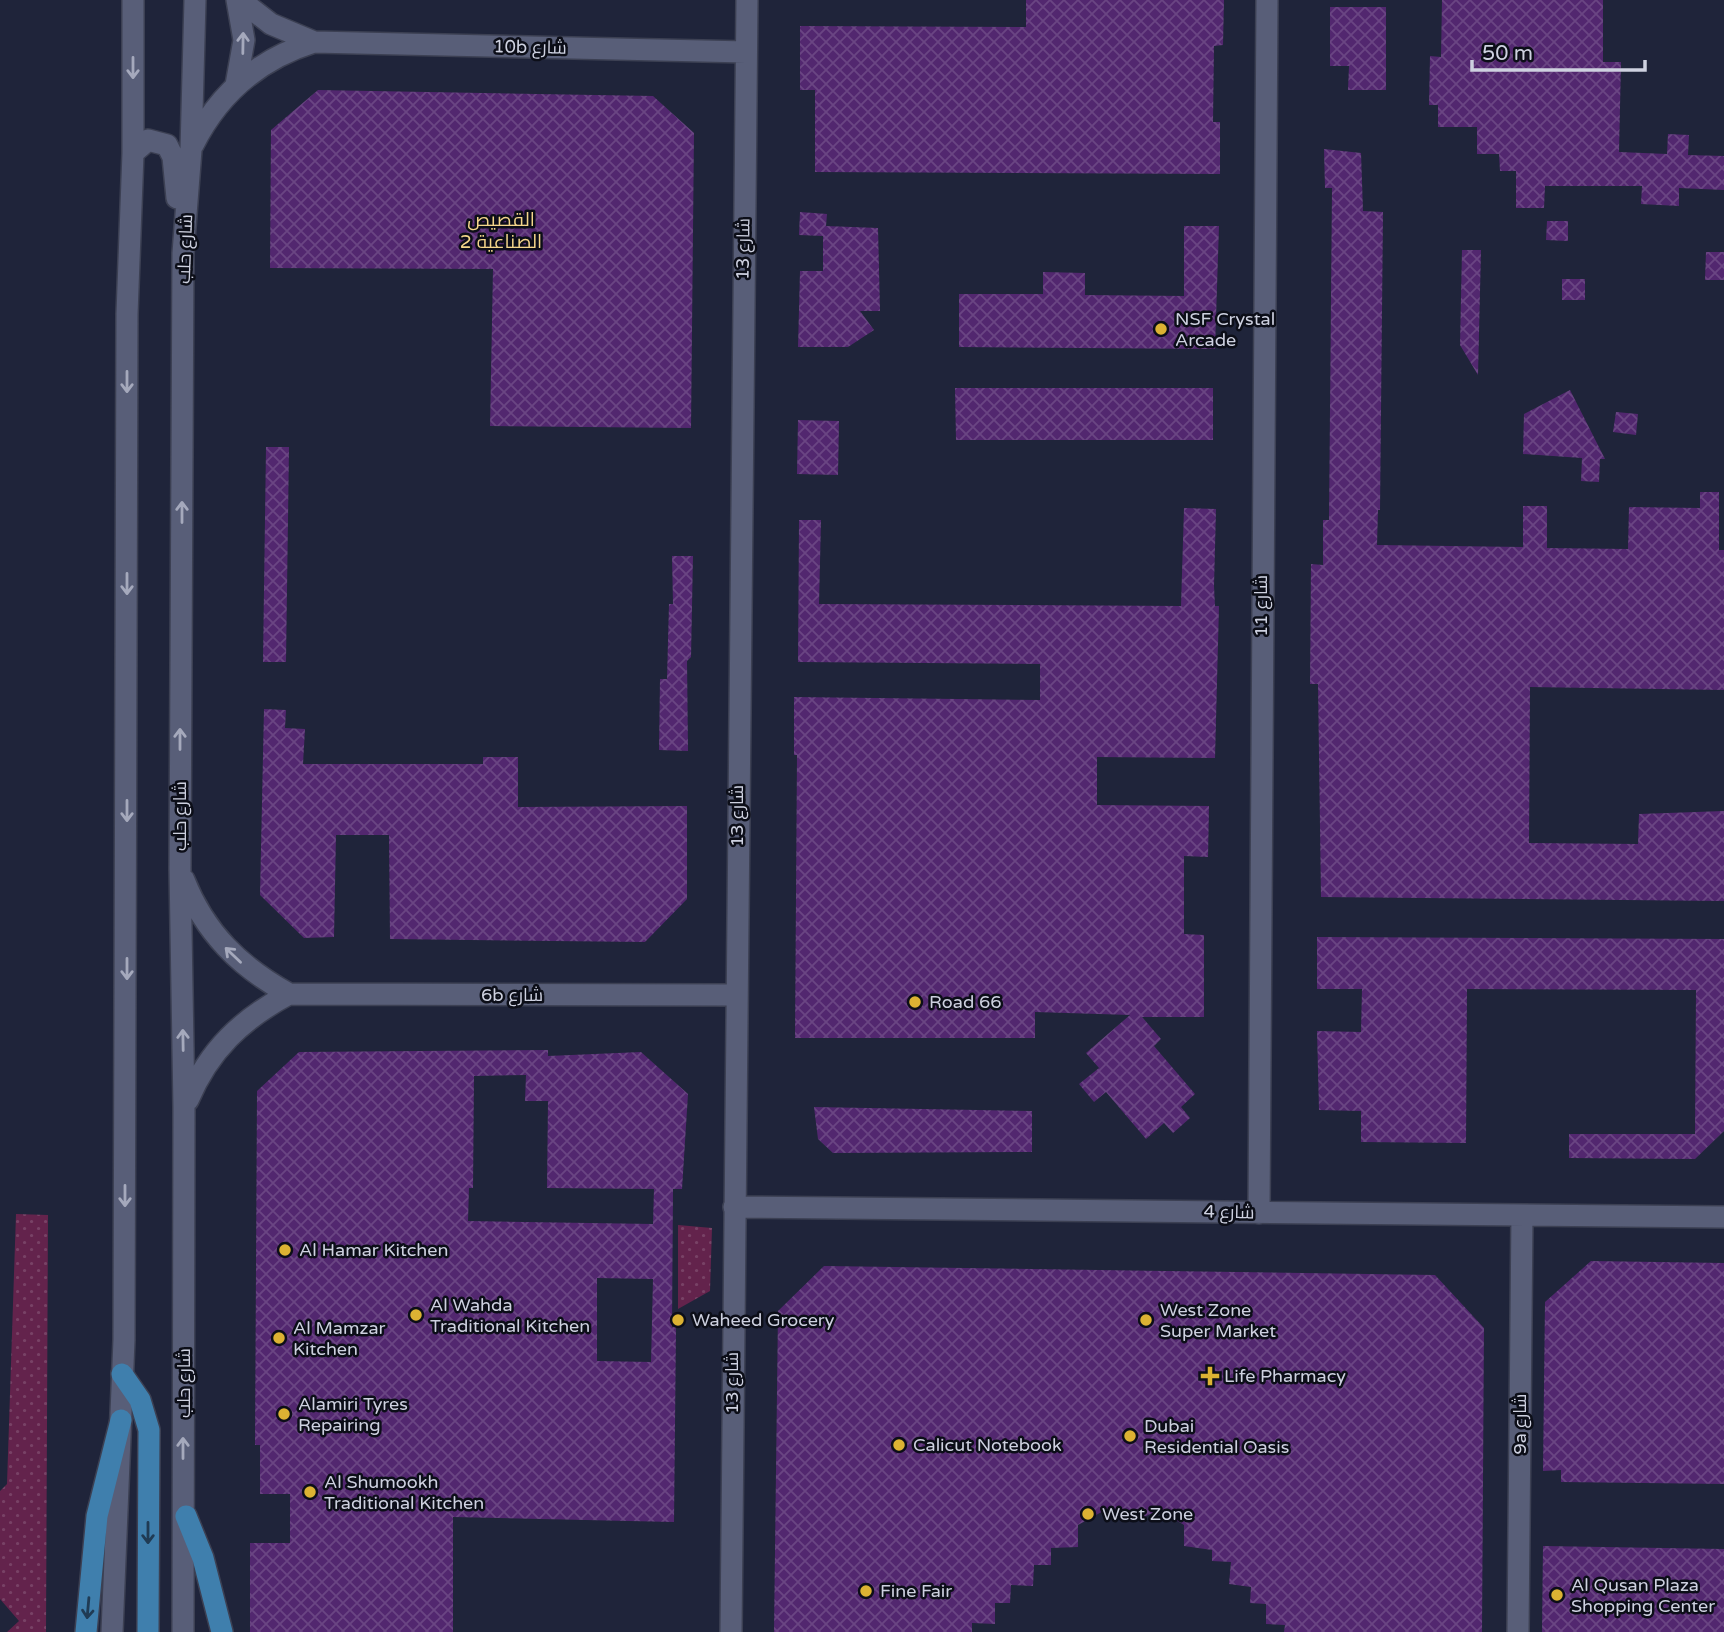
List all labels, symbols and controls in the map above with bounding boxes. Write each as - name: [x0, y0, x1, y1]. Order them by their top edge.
- scale bar: [1472, 28, 1645, 72]
- one-way arrow: [237, 31, 250, 54]
- street label: 10b شارع: [493, 35, 567, 60]
- text: 50 m: [1482, 41, 1533, 66]
- one-way arrow: [126, 56, 140, 79]
- district label: القصيص الصناعية 2: [460, 209, 542, 253]
- street label: شارع حلب: [173, 214, 198, 284]
- street label: شارع 13: [731, 218, 756, 280]
- place label: NSF Crystal Arcade: [1175, 308, 1275, 351]
- marker: NSF Crystal Arcade: [1153, 321, 1169, 337]
- one-way arrow: [120, 370, 134, 393]
- one-way arrow: [175, 500, 189, 523]
- one-way arrow: [120, 572, 134, 595]
- street label: شارع 11: [1250, 575, 1273, 637]
- one-way arrow: [174, 728, 187, 751]
- street label: شارع حلب: [169, 781, 192, 851]
- street label: شارع 13: [726, 785, 749, 847]
- one-way arrow: [120, 800, 134, 823]
- one-way arrow: [225, 947, 242, 964]
- one-way arrow: [120, 957, 134, 980]
- street label: 6b شارع: [481, 984, 543, 1007]
- place label: Road 66: [929, 991, 1002, 1013]
- marker: Road 66: [907, 994, 923, 1010]
- one-way arrow: [176, 1029, 190, 1052]
- one-way arrow: [118, 1184, 132, 1207]
- street label: شارع 4: [1203, 1201, 1255, 1224]
- place label: Al Hamar Kitchen: [299, 1239, 448, 1261]
- marker: Al Hamar Kitchen: [277, 1242, 293, 1258]
- place label: Al Wahda Traditional Kitchen: [430, 1294, 590, 1337]
- place label: West Zone Super Market: [1160, 1299, 1276, 1342]
- marker: Al Wahda Traditional Kitchen: [408, 1307, 424, 1323]
- place label: Waheed Grocery: [692, 1309, 835, 1331]
- marker: Waheed Grocery: [670, 1312, 686, 1328]
- marker: West Zone Super Market: [1138, 1312, 1154, 1328]
- place label: Al Mamzar Kitchen: [293, 1317, 386, 1360]
- marker: Al Mamzar Kitchen: [271, 1330, 287, 1346]
- street label: شارع حلب: [173, 1348, 196, 1418]
- street label: شارع 13: [721, 1352, 744, 1414]
- place label: Life Pharmacy: [1224, 1365, 1346, 1387]
- marker: Life Pharmacy: [1202, 1368, 1218, 1384]
- place label: Alamiri Tyres Repairing: [298, 1393, 408, 1436]
- street label: 9a شارع: [1509, 1394, 1532, 1454]
- marker: Alamiri Tyres Repairing: [276, 1406, 292, 1422]
- place label: Dubai Residential Oasis: [1144, 1415, 1289, 1458]
- marker: Dubai Residential Oasis: [1122, 1428, 1138, 1444]
- place label: Calicut Notebook: [913, 1434, 1062, 1456]
- one-way arrow: [176, 1436, 190, 1459]
- marker: Calicut Notebook: [891, 1437, 907, 1453]
- place label: Al Shumookh Traditional Kitchen: [324, 1471, 484, 1514]
- marker: Al Shumookh Traditional Kitchen: [302, 1484, 318, 1500]
- place label: West Zone: [1102, 1503, 1193, 1525]
- marker: West Zone: [1080, 1506, 1096, 1522]
- one-way arrow: [141, 1522, 155, 1545]
- place label: Al Qusan Plaza Shopping Center: [1571, 1574, 1715, 1617]
- place label: Fine Fair: [880, 1580, 952, 1602]
- marker: Fine Fair: [858, 1583, 874, 1599]
- marker: Al Qusan Plaza Shopping Center: [1549, 1587, 1565, 1603]
- one-way arrow: [81, 1596, 94, 1619]

